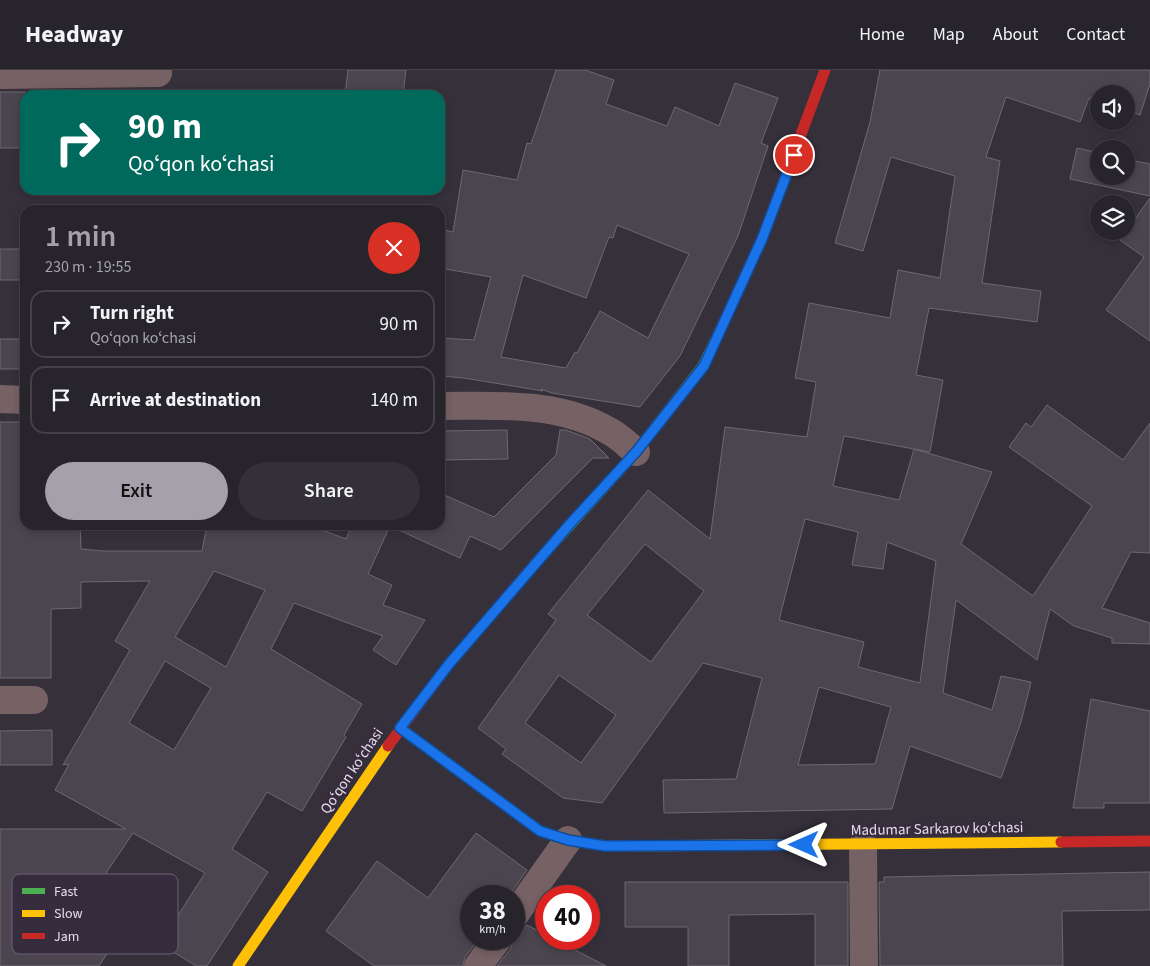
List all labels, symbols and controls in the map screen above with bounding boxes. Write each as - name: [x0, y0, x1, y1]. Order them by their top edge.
- text: Headway: [25, 17, 123, 52]
- text: Home: [859, 22, 905, 47]
- text: Map: [933, 22, 965, 47]
- text: About: [993, 22, 1038, 47]
- text: Contact: [1066, 22, 1125, 47]
- map controls: [1090, 85, 1135, 240]
- button: sound: [1090, 85, 1135, 130]
- text: 90 m: [128, 102, 202, 152]
- icon: right: [45, 110, 110, 175]
- pin: [773, 134, 815, 176]
- button: search: [1090, 140, 1135, 185]
- icon: arrive: [780, 141, 808, 169]
- text: Qoʻqon koʻchasi: [128, 148, 275, 180]
- button: layers: [1090, 195, 1135, 240]
- text: 1 min: [45, 215, 116, 258]
- button: close: [368, 222, 420, 274]
- text: 230 m · 19:55: [45, 256, 132, 278]
- text: Turn right: [90, 300, 174, 327]
- icon: right: [47, 310, 75, 338]
- text: 90 m: [380, 311, 418, 338]
- text: Qoʻqon koʻchasi: [90, 327, 197, 349]
- icon: arrive: [47, 386, 75, 414]
- text: Arrive at destination: [90, 387, 261, 414]
- text: 140 m: [370, 387, 418, 414]
- button: Exit: [45, 462, 228, 520]
- button: Share: [238, 462, 420, 520]
- street label: Qoʻqon koʻchasi: [315, 724, 389, 818]
- street label: Madumar Sarkarov koʻchasi: [850, 817, 1024, 841]
- position arrow: [777, 818, 829, 870]
- legend: [12, 874, 178, 954]
- text: Fast: [54, 882, 78, 902]
- speed limit sign: 40: [535, 885, 600, 950]
- text: 38: [479, 893, 506, 929]
- text: Slow: [54, 904, 83, 924]
- text: km/h: [479, 921, 506, 938]
- text: Jam: [54, 927, 79, 947]

